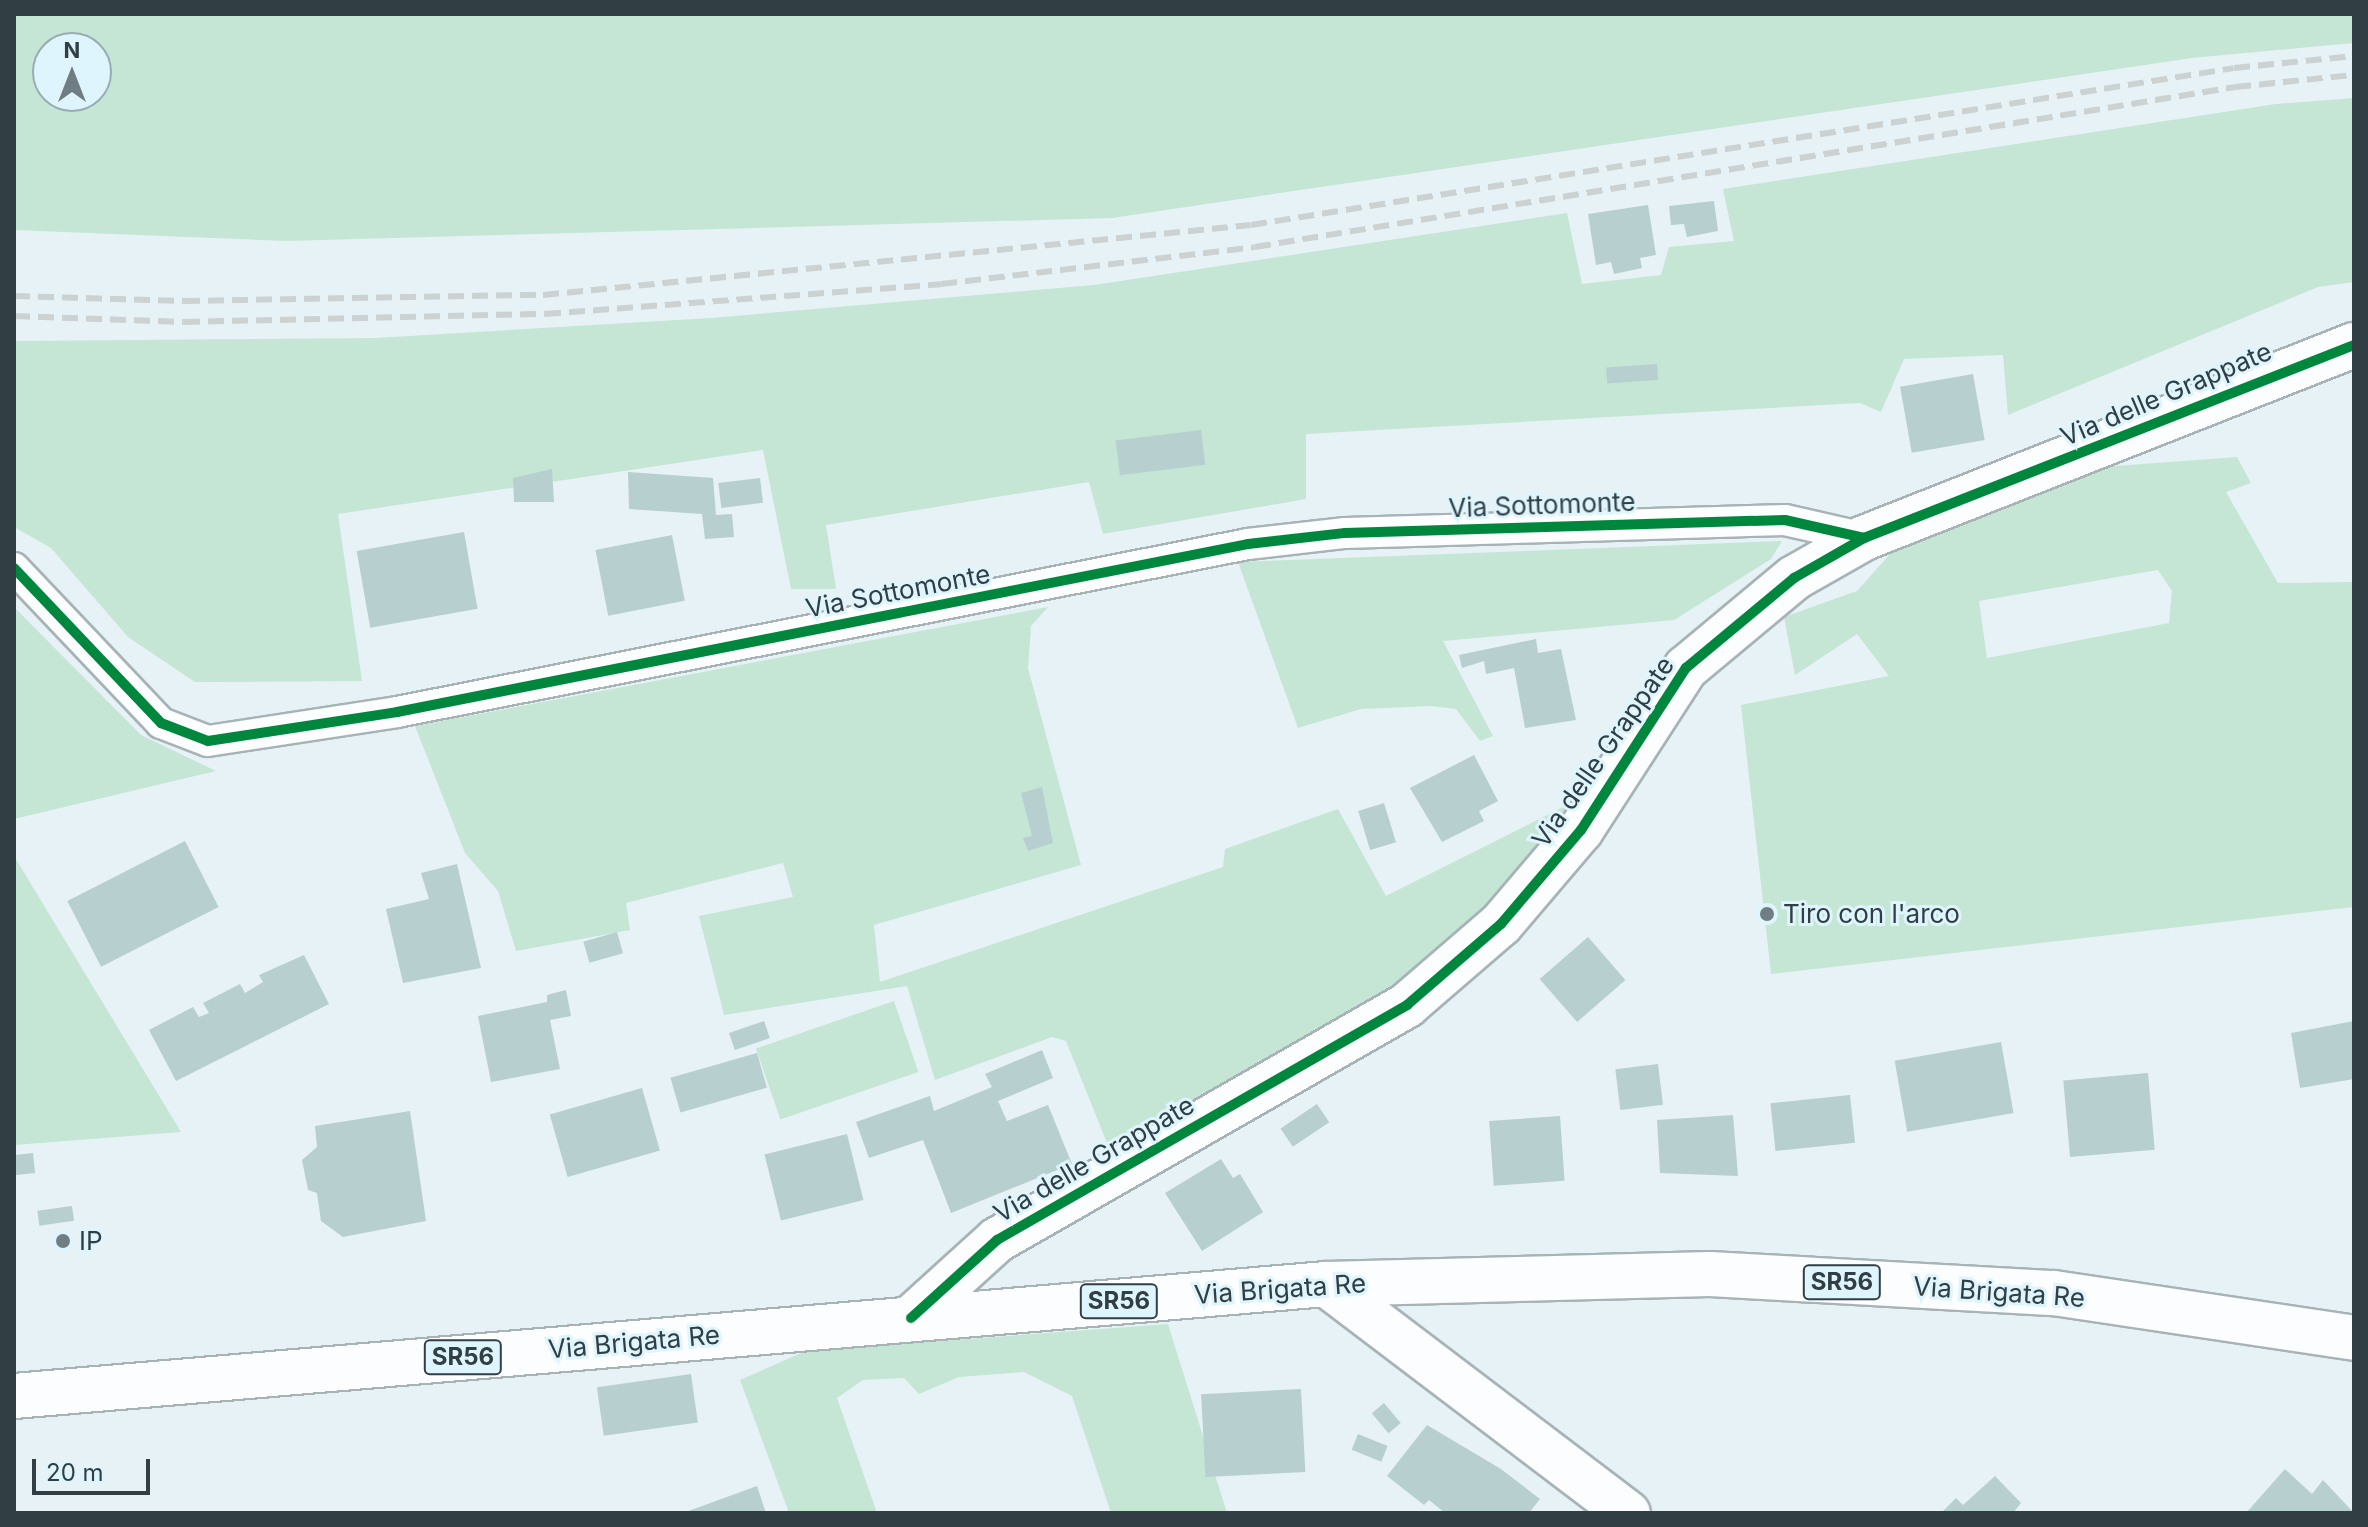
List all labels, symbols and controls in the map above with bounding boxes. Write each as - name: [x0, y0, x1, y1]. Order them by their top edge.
- north arrow: [32, 32, 112, 112]
- text: N: [64, 37, 80, 63]
- street label: Via delle Grappate: [2056, 335, 2276, 453]
- street label: Via Sottomonte: [1448, 486, 1636, 524]
- street label: Via Sottomonte: [803, 558, 993, 624]
- street label: Via delle Grappate: [1525, 650, 1681, 854]
- place label: Tiro con l'arco: [1783, 898, 1960, 930]
- marker: Tiro con l'arco: [1758, 905, 1776, 923]
- street label: Via delle Grappate: [988, 1089, 1200, 1229]
- place label: IP: [79, 1225, 103, 1257]
- marker: IP: [54, 1232, 72, 1250]
- road number: SR56: [1802, 1262, 1882, 1302]
- street label: Via Brigata Re: [1193, 1267, 1367, 1311]
- street label: Via Brigata Re: [1912, 1270, 2086, 1314]
- road number: SR56: [1079, 1281, 1159, 1321]
- street label: Via Brigata Re: [547, 1319, 721, 1365]
- road number: SR56: [423, 1337, 503, 1377]
- scale bar: [36, 1443, 154, 1493]
- text: 20 m: [46, 1458, 104, 1487]

